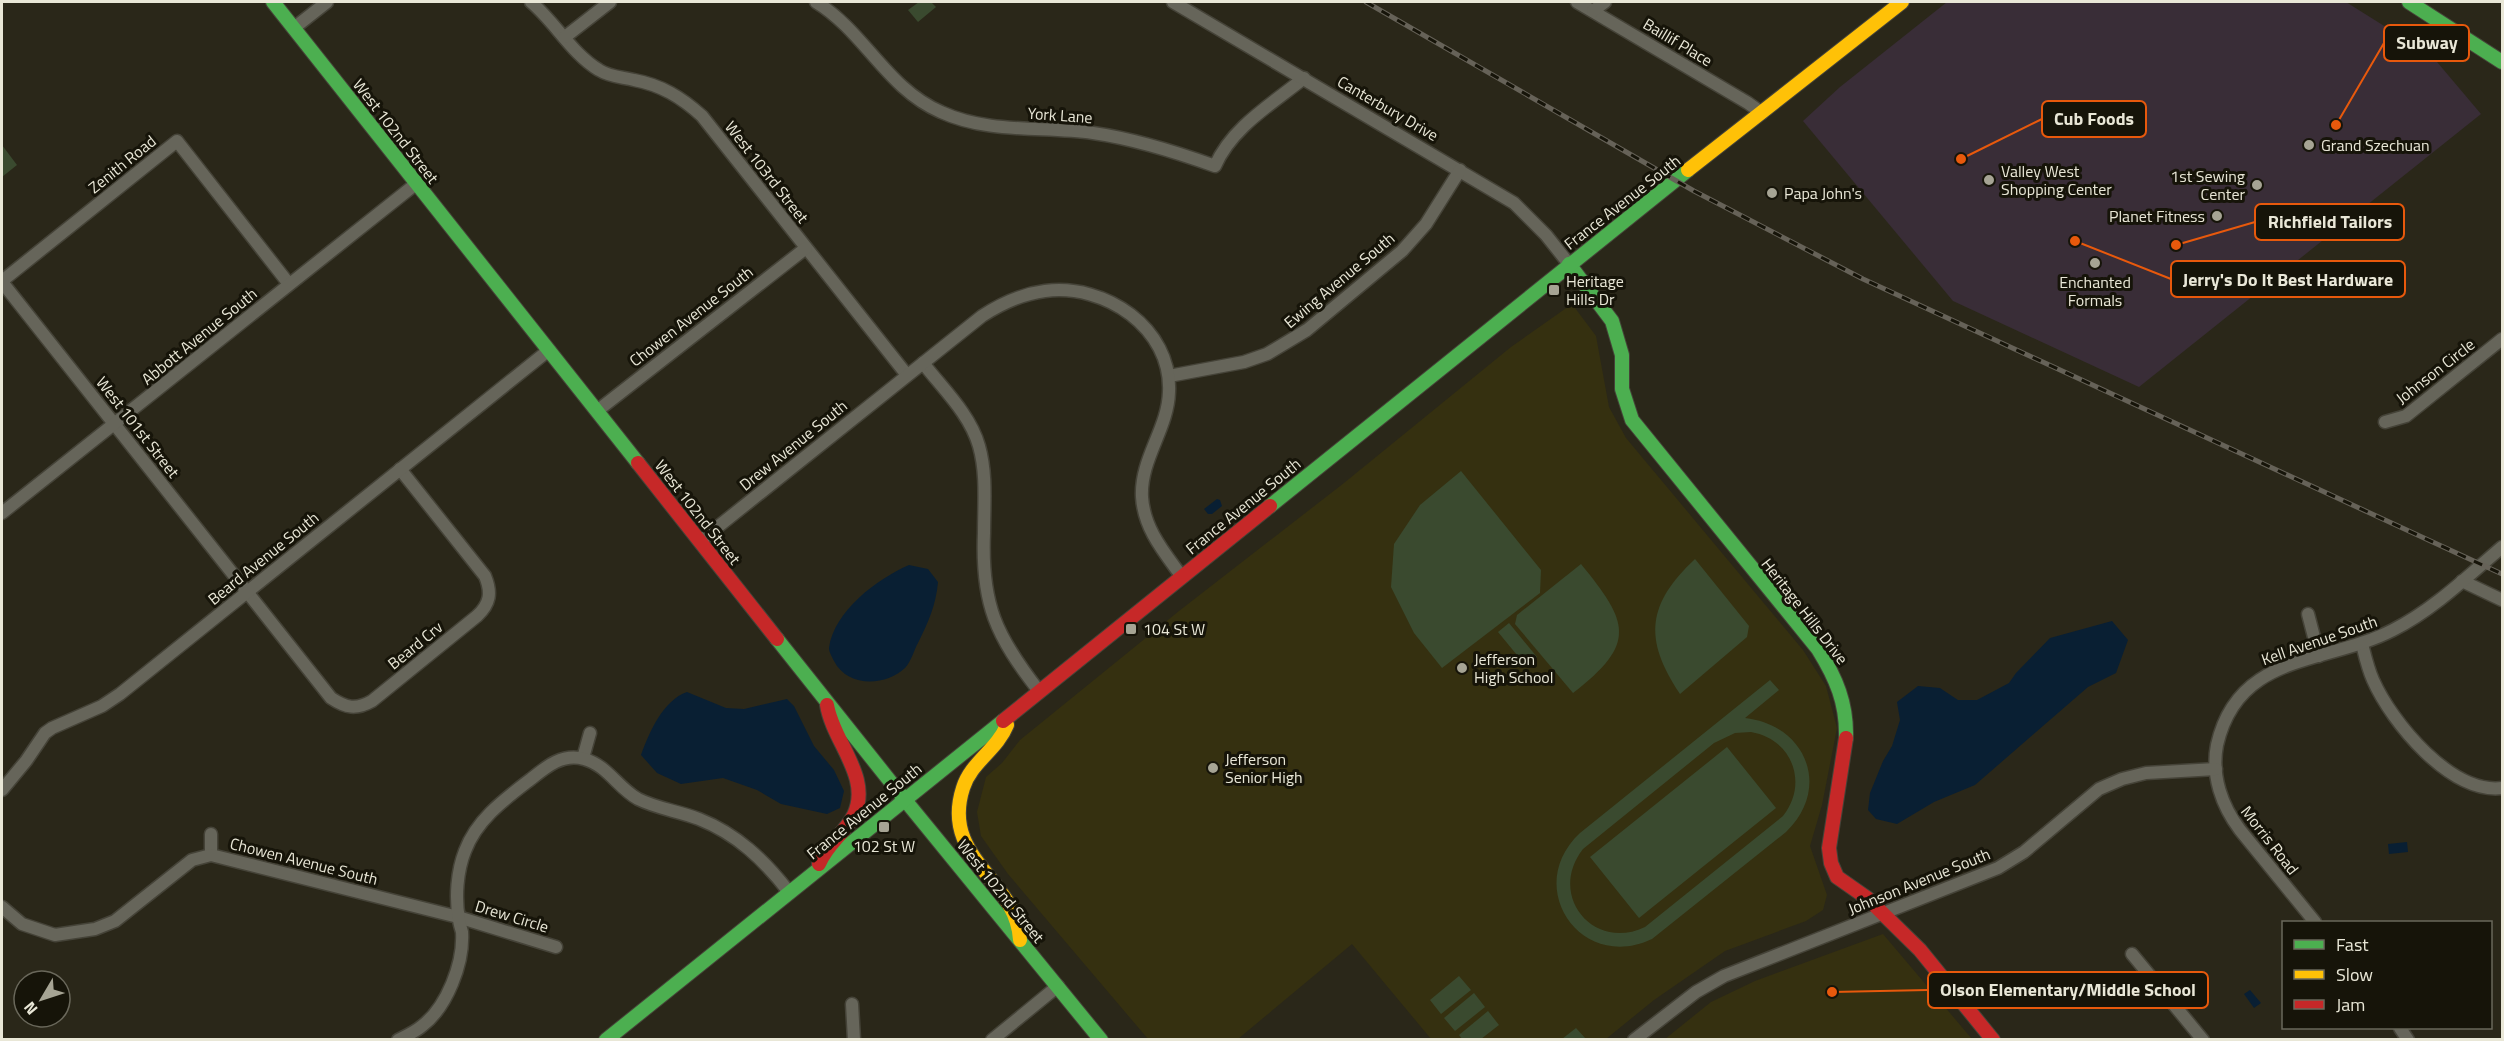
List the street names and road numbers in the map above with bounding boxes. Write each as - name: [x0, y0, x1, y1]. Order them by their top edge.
- street label: Baillif Place: [1639, 12, 1717, 72]
- street label: Canterbury Drive: [1333, 69, 1443, 147]
- street label: West 102nd Street: [347, 73, 445, 189]
- street label: York Lane: [1027, 101, 1093, 129]
- street label: West 103rd Street: [719, 116, 815, 229]
- street label: Zenith Road: [83, 129, 161, 199]
- street label: France Avenue South: [1559, 149, 1685, 255]
- street label: Ewing Avenue South: [1278, 226, 1400, 334]
- street label: Chowen Avenue South: [624, 260, 758, 372]
- street label: Abbott Avenue South: [136, 282, 262, 390]
- street label: Johnson Circle: [2390, 332, 2480, 410]
- street label: West 101st Street: [91, 371, 186, 483]
- street label: Drew Avenue South: [734, 394, 852, 496]
- street label: France Avenue South: [1180, 452, 1306, 560]
- street label: West 102nd Street: [649, 454, 747, 570]
- street label: Beard Avenue South: [202, 506, 324, 610]
- street label: Heritage Hills Drive: [1756, 553, 1854, 669]
- street label: Kell Avenue South: [2258, 609, 2380, 671]
- street label: Beard Crv: [382, 615, 448, 675]
- street label: France Avenue South: [801, 757, 927, 865]
- street label: Morris Road: [2235, 800, 2305, 880]
- street label: Chowen Avenue South: [228, 831, 380, 891]
- street label: West 102nd Street: [952, 834, 1051, 948]
- street label: Johnson Avenue South: [1844, 841, 1994, 921]
- street label: Drew Circle: [472, 893, 552, 939]

